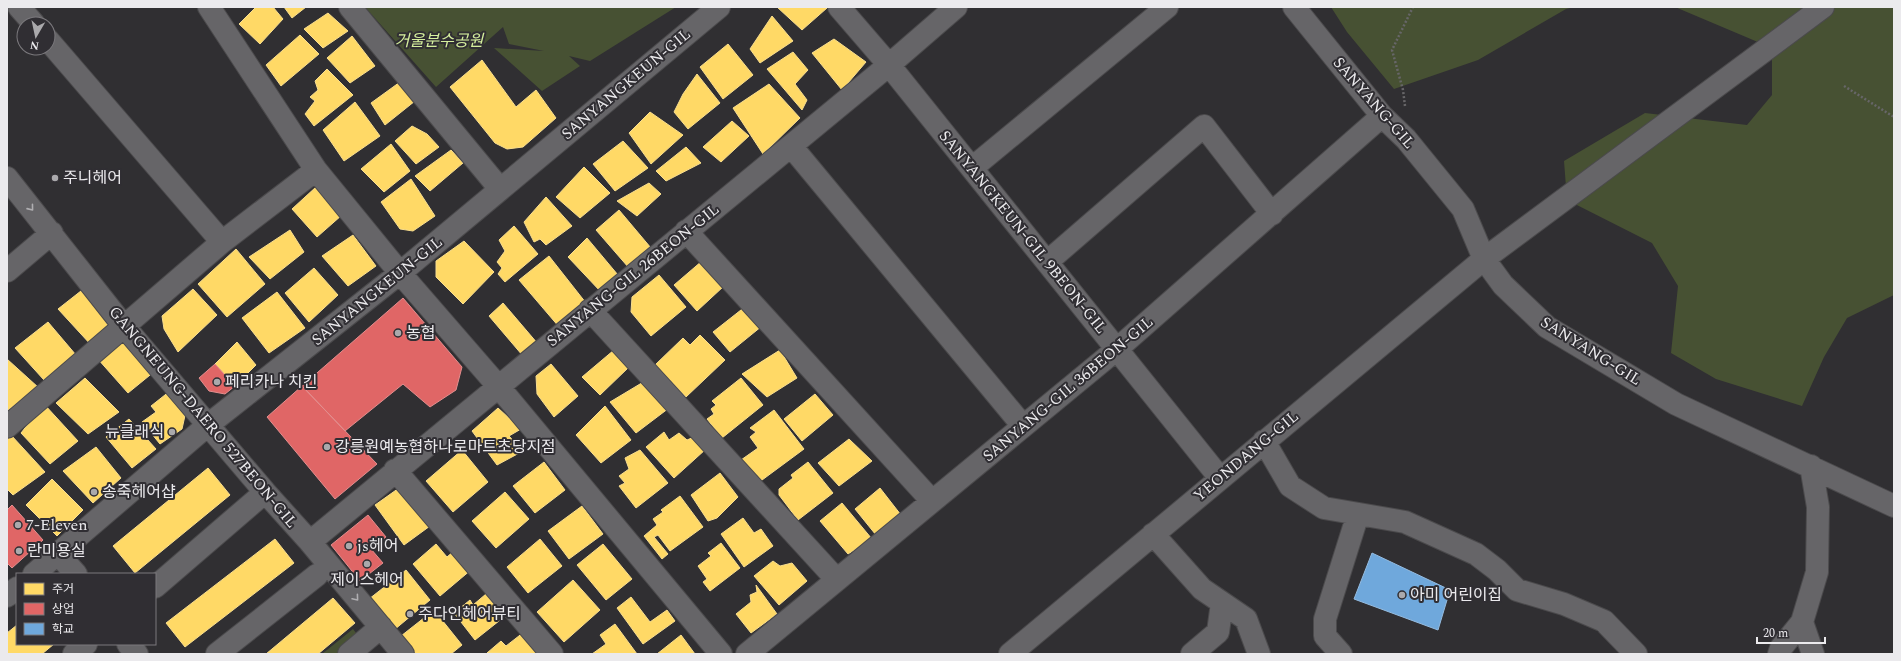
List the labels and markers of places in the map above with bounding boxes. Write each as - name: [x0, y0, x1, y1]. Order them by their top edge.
- place label: 주니헤어: [63, 166, 122, 190]
- marker: 주니헤어: [50, 173, 60, 183]
- place label: 농협: [406, 321, 435, 345]
- marker: 농협: [393, 328, 403, 338]
- place label: 페리카나 치킨: [225, 370, 317, 394]
- marker: 페리카나 치킨: [212, 377, 222, 387]
- place label: 뉴클래식: [105, 420, 164, 444]
- marker: 뉴클래식: [167, 427, 177, 437]
- place label: 강릉원예농협하나로마트초당지점: [335, 435, 556, 459]
- marker: 강릉원예농협하나로마트초당지점: [322, 442, 332, 452]
- place label: 송죽헤어샵: [102, 480, 176, 504]
- marker: 송죽헤어샵: [89, 487, 99, 497]
- place label: 7-Eleven: [26, 513, 88, 537]
- marker: 7-Eleven: [13, 520, 23, 530]
- place label: js헤어: [357, 534, 398, 558]
- place label: 란미용실: [27, 539, 86, 563]
- marker: js헤어: [344, 541, 354, 551]
- marker: 란미용실: [14, 546, 24, 556]
- marker: 제이스헤어: [362, 559, 372, 569]
- place label: 제이스헤어: [330, 568, 404, 592]
- place label: 아미 어린이집: [1410, 583, 1502, 607]
- marker: 아미 어린이집: [1397, 590, 1407, 600]
- place label: 주다인헤어뷰티: [418, 602, 521, 626]
- marker: 주다인헤어뷰티: [405, 609, 415, 619]

